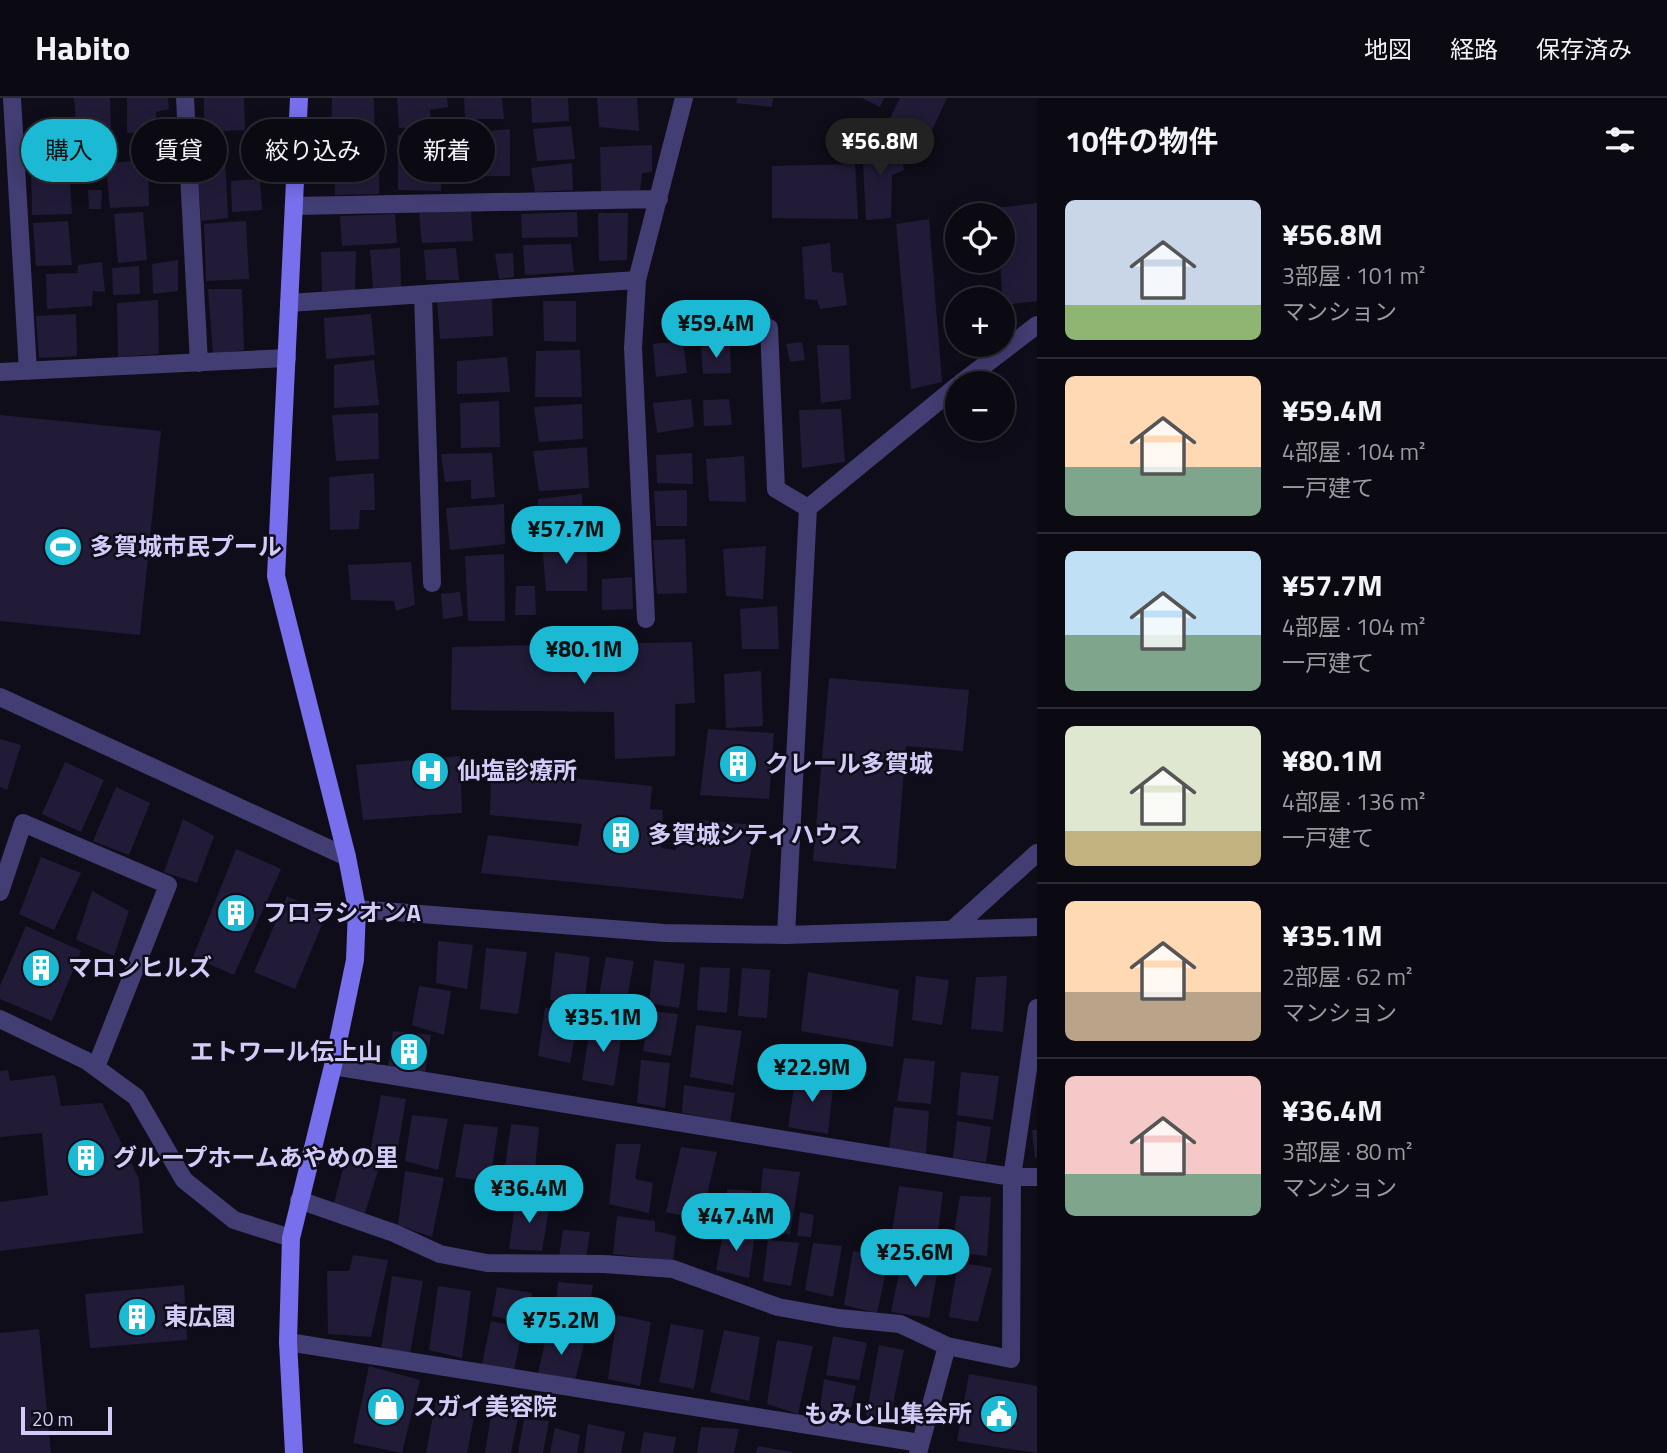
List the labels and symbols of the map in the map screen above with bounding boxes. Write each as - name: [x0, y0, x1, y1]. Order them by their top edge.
- pin: ¥56.8M: [823, 118, 937, 178]
- pin: ¥59.4M: [659, 300, 773, 360]
- pin: ¥57.7M: [509, 506, 623, 566]
- sports icon: 多賀城市民プール: [42, 526, 84, 568]
- place label: 多賀城市民プール: [90, 528, 282, 564]
- pin: ¥80.1M: [527, 626, 641, 686]
- building icon: クレール多賀城: [717, 743, 759, 785]
- place label: クレール多賀城: [765, 745, 933, 781]
- hospital icon: 仙塩診療所: [409, 750, 451, 792]
- place label: 仙塩診療所: [457, 752, 577, 788]
- building icon: 多賀城シティハウス: [600, 814, 642, 856]
- place label: 多賀城シティハウス: [648, 816, 863, 852]
- building icon: フロラシオンA: [215, 892, 257, 934]
- place label: フロラシオンA: [263, 894, 422, 930]
- building icon: マロンヒルズ: [20, 947, 62, 989]
- place label: マロンヒルズ: [68, 949, 212, 985]
- pin: ¥35.1M: [546, 995, 660, 1054]
- building icon: エトワール伝上山: [388, 1031, 430, 1073]
- place label: エトワール伝上山: [190, 1033, 382, 1069]
- pin: ¥22.9M: [755, 1044, 869, 1104]
- building icon: グループホームあやめの里: [65, 1137, 107, 1179]
- place label: グループホームあやめの里: [113, 1139, 399, 1175]
- pin: ¥36.4M: [472, 1166, 586, 1225]
- pin: ¥47.4M: [679, 1194, 793, 1253]
- pin: ¥25.6M: [858, 1230, 972, 1289]
- building icon: 東広園: [116, 1296, 158, 1338]
- place label: 東広園: [164, 1298, 236, 1334]
- pin: ¥75.2M: [504, 1298, 618, 1357]
- shop icon: スガイ美容院: [365, 1386, 407, 1428]
- place label: スガイ美容院: [413, 1388, 557, 1424]
- public building icon: もみじ山集会所: [978, 1393, 1020, 1435]
- place label: もみじ山集会所: [804, 1395, 972, 1431]
- scale bar: [21, 1404, 112, 1436]

